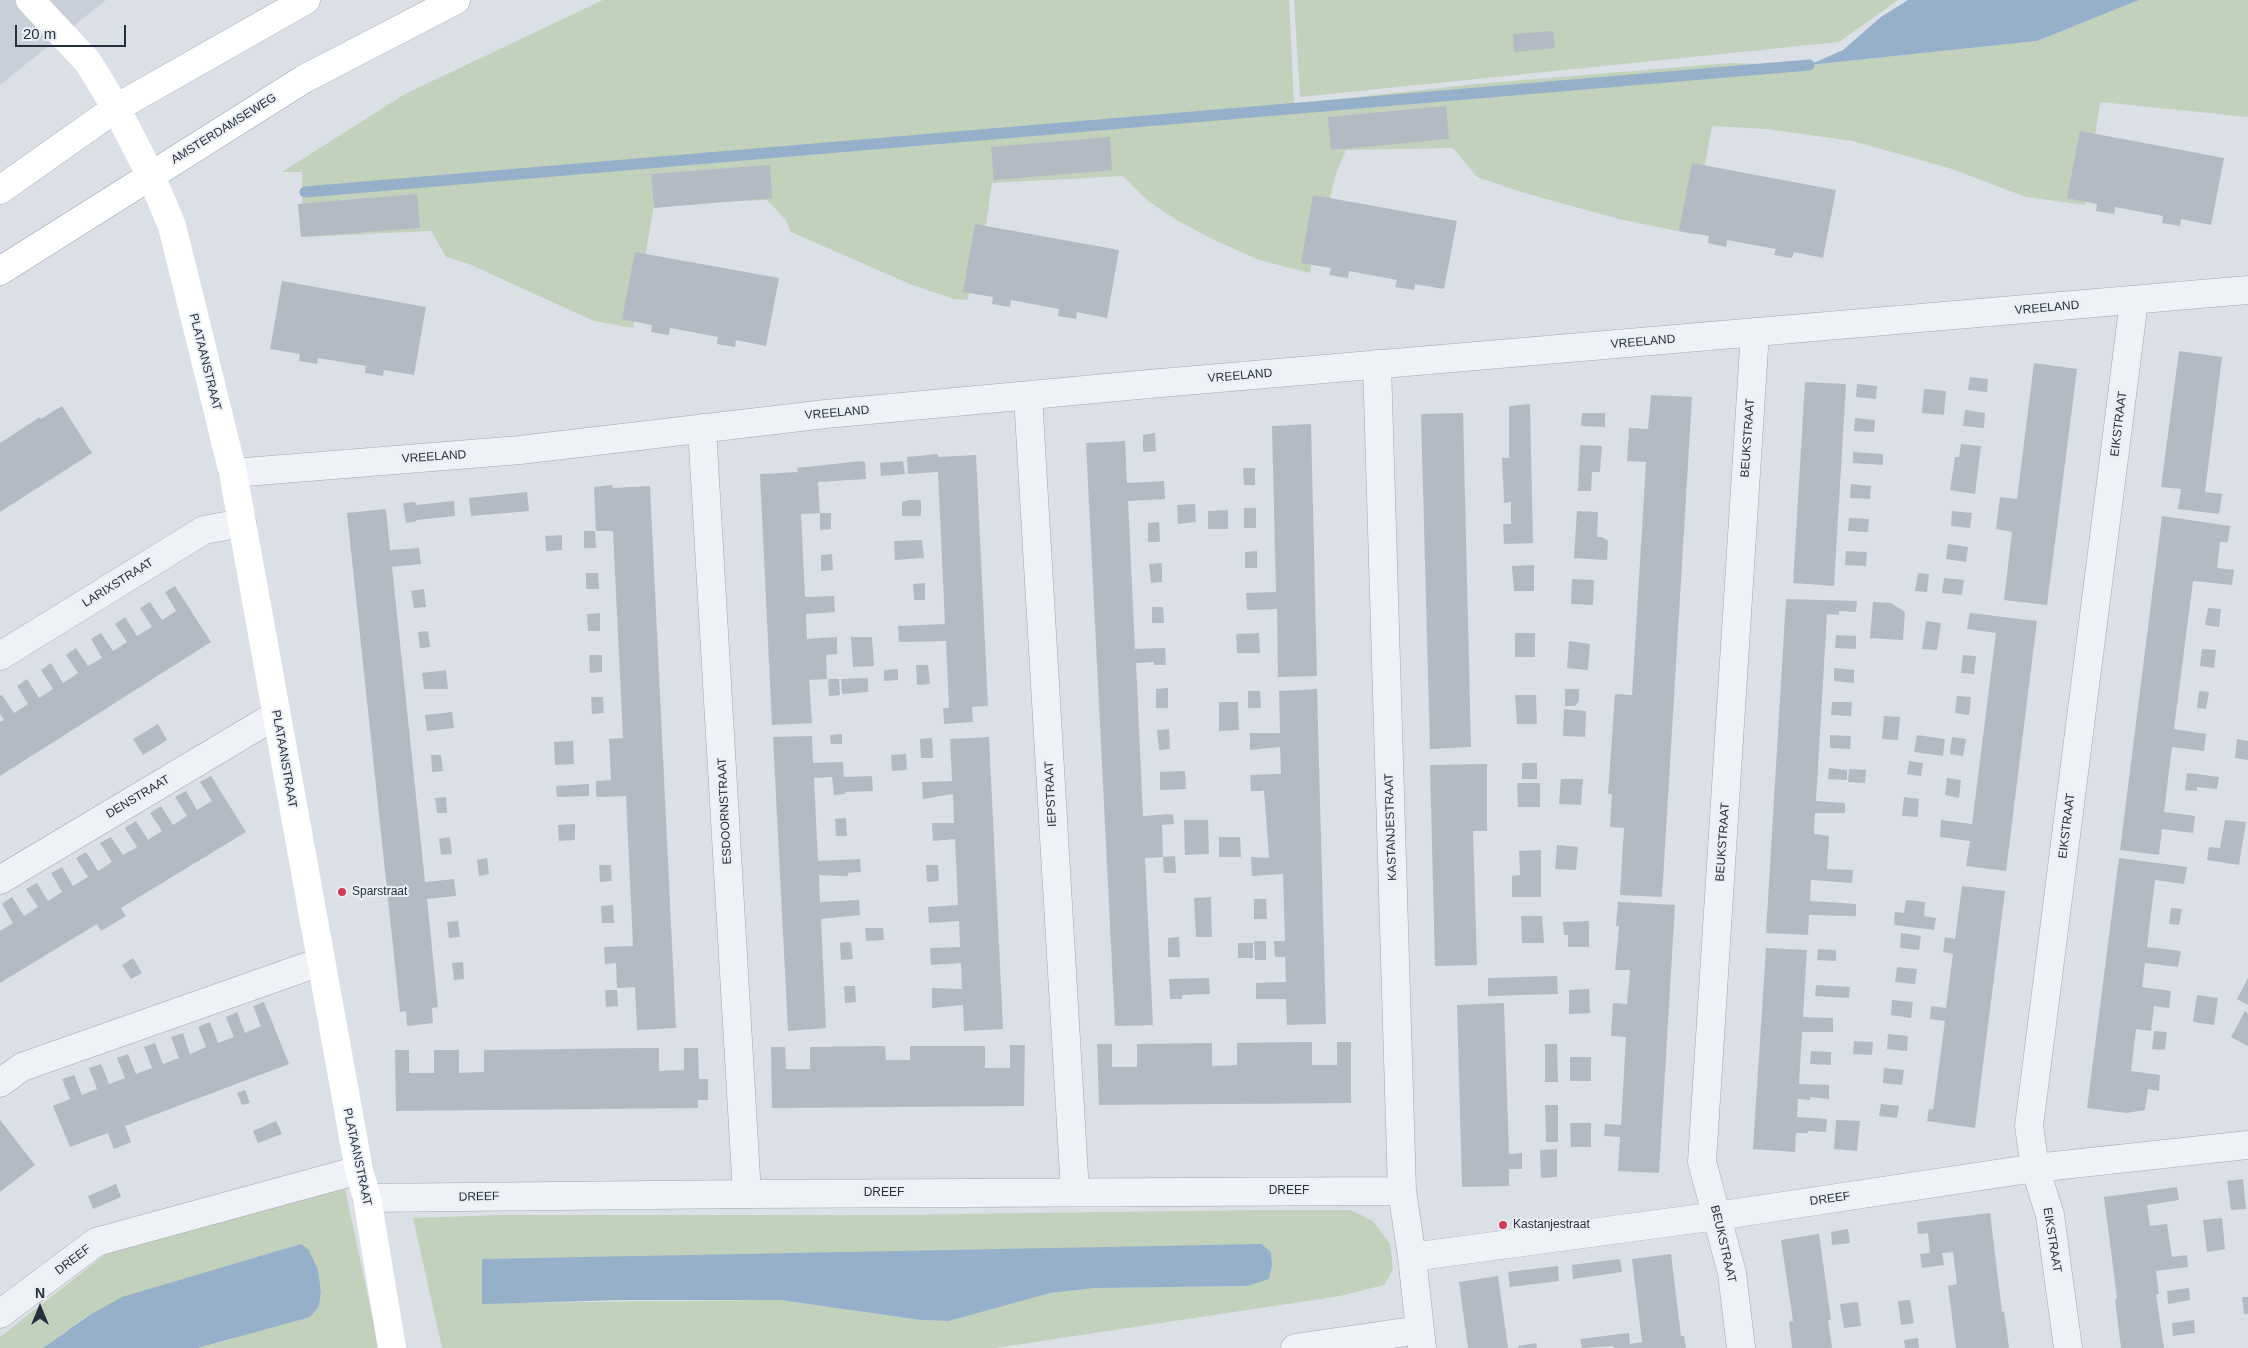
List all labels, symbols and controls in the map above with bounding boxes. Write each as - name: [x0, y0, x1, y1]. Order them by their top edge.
- scale bar: [18, 15, 129, 47]
- text: 20 m: [23, 25, 56, 42]
- street label: AMSTERDAMSEWEG: [169, 91, 279, 167]
- street label: VREELAND: [2014, 298, 2080, 318]
- street label: PLATAANSTRAAT: [186, 312, 224, 412]
- street label: VREELAND: [1610, 332, 1676, 352]
- street label: VREELAND: [1207, 366, 1273, 386]
- street label: EIKSTRAAT: [2108, 390, 2130, 458]
- street label: BEUKSTRAAT: [1738, 398, 1758, 478]
- street label: VREELAND: [804, 403, 870, 423]
- street label: VREELAND: [401, 448, 467, 466]
- street label: LARIXSTRAAT: [80, 555, 156, 611]
- street label: PLATAANSTRAAT: [268, 709, 300, 809]
- street label: ESDOORNSTRAAT: [715, 757, 735, 865]
- street label: IEPSTRAAT: [1042, 761, 1060, 827]
- street label: DENSTRAAT: [104, 772, 172, 822]
- street label: KASTANJESTRAAT: [1382, 773, 1400, 881]
- street label: EIKSTRAAT: [2056, 792, 2078, 860]
- street label: BEUKSTRAAT: [1713, 802, 1733, 882]
- place label: Sparstraat: [352, 885, 407, 899]
- marker: Sparstraat: [336, 886, 348, 898]
- street label: PLATAANSTRAAT: [340, 1107, 374, 1207]
- street label: DREEF: [1269, 1184, 1309, 1198]
- street label: DREEF: [864, 1186, 904, 1200]
- street label: DREEF: [459, 1189, 499, 1205]
- street label: DREEF: [1809, 1189, 1851, 1209]
- street label: BEUKSTRAAT: [1707, 1204, 1739, 1284]
- street label: EIKSTRAAT: [2040, 1206, 2064, 1274]
- place label: Kastanjestraat: [1513, 1218, 1590, 1232]
- marker: Kastanjestraat: [1497, 1219, 1509, 1231]
- street label: DREEF: [52, 1242, 94, 1278]
- north arrow: [15, 1283, 65, 1333]
- text: N: [35, 1285, 45, 1301]

